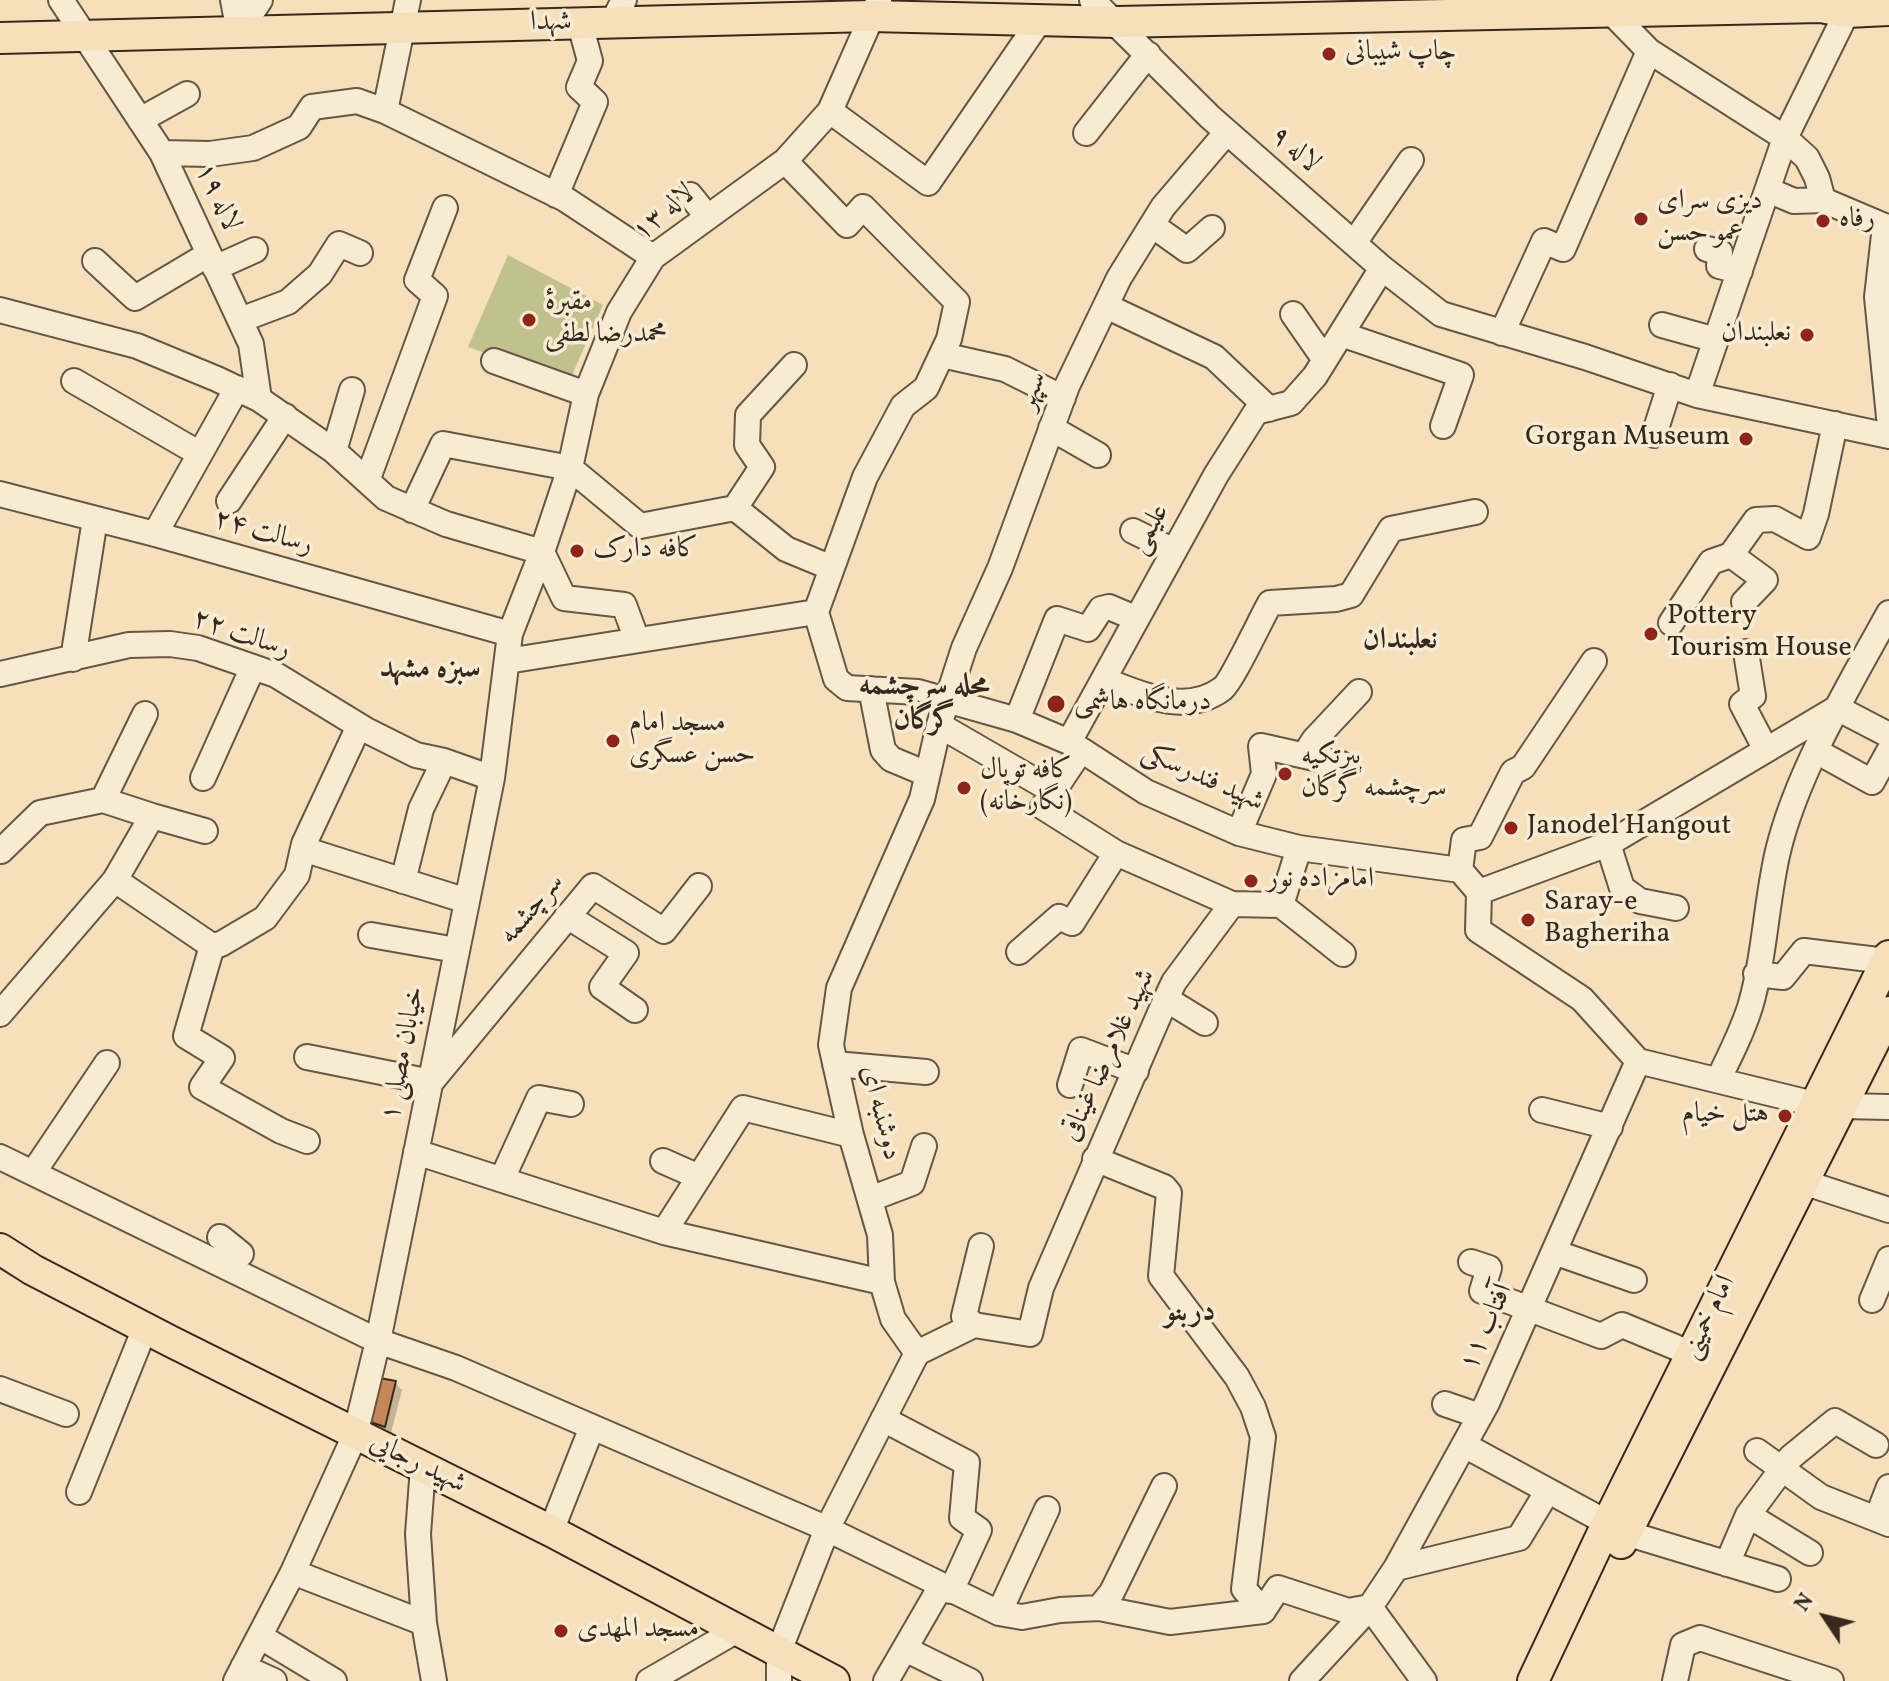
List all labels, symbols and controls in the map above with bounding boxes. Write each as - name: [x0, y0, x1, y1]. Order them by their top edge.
- street label: شهدا: [530, 7, 572, 41]
- place label: چاپ شیبانی: [1345, 37, 1456, 71]
- marker: چاپ شیبانی: [1320, 45, 1338, 63]
- street label: ۹ لاله: [1262, 120, 1326, 182]
- street label: ۱۹ لاله: [186, 158, 246, 238]
- street label: لاله ۱۳: [627, 178, 703, 250]
- place label: دیزی سرای عمو حسن: [1657, 186, 1762, 252]
- place label: رفاه: [1839, 204, 1875, 238]
- marker: دیزی سرای عمو حسن: [1632, 210, 1650, 228]
- marker: رفاه: [1814, 212, 1832, 230]
- place label: مقبرهٔ محمدرضا لطفی: [545, 287, 667, 353]
- marker: مقبرهٔ محمدرضا لطفی: [520, 311, 538, 329]
- place label: نعلبندان: [1721, 318, 1791, 352]
- marker: نعلبندان: [1798, 326, 1816, 344]
- street label: سپهر: [1011, 367, 1057, 415]
- place label: Gorgan Museum: [1525, 422, 1730, 456]
- marker: Gorgan Museum: [1737, 430, 1755, 448]
- street label: علیمی: [1124, 499, 1178, 561]
- street label: ۲۴ رسالت: [210, 504, 316, 564]
- place label: کافه دارک: [593, 534, 699, 568]
- marker: کافه دارک: [568, 542, 586, 560]
- place label: Pottery Tourism House: [1667, 601, 1852, 667]
- street label: ۲۲ رسالت: [188, 604, 294, 668]
- district label: نعلبندان: [1362, 624, 1438, 660]
- marker: Pottery Tourism House: [1642, 625, 1660, 643]
- district label: سبزه مشهد: [379, 653, 481, 689]
- district label: محله سرچشمه گرگان: [859, 670, 989, 740]
- place label: درمانگاه هاشمی: [1074, 687, 1211, 721]
- marker: درمانگاه هاشمی: [1045, 693, 1067, 715]
- place label: مسجد امام حسن عسگری: [629, 708, 755, 774]
- marker: مسجد امام حسن عسگری: [604, 732, 622, 750]
- street label: شهید فندرسکی: [1136, 737, 1268, 821]
- place label: پیرتکیه سرچشمه گرگان: [1301, 741, 1447, 807]
- place label: کافه توپال (نگارخانه): [980, 755, 1072, 821]
- marker: پیرتکیه سرچشمه گرگان: [1276, 765, 1294, 783]
- marker: کافه توپال (نگارخانه): [955, 779, 973, 797]
- place label: Janodel Hangout: [1527, 811, 1731, 845]
- marker: Janodel Hangout: [1502, 819, 1520, 837]
- place label: امامزاده نور: [1267, 864, 1374, 898]
- street label: سرچشمه: [493, 867, 573, 953]
- marker: امامزاده نور: [1242, 872, 1260, 890]
- place label: Saray-e Bagheriha: [1544, 887, 1670, 953]
- marker: Saray-e Bagheriha: [1519, 911, 1537, 929]
- street label: شهید غلامرضا غیناقی: [1055, 964, 1165, 1148]
- street label: خیابان مصلی ۱: [375, 984, 435, 1124]
- street label: دوشنبه ای: [851, 1062, 907, 1164]
- place label: هتل خیام: [1682, 1099, 1769, 1133]
- marker: هتل خیام: [1776, 1107, 1794, 1125]
- street label: امام خمینی: [1675, 1271, 1745, 1365]
- street label: آفتاب ۱۱: [1454, 1279, 1522, 1377]
- district label: دربنو: [1165, 1296, 1215, 1332]
- street label: شهید رجایی: [363, 1427, 471, 1503]
- north arrow: [1785, 1577, 1865, 1657]
- text: N: [1788, 1588, 1822, 1618]
- place label: مسجد المهدی: [577, 1614, 699, 1648]
- marker: مسجد المهدی: [552, 1622, 570, 1640]

